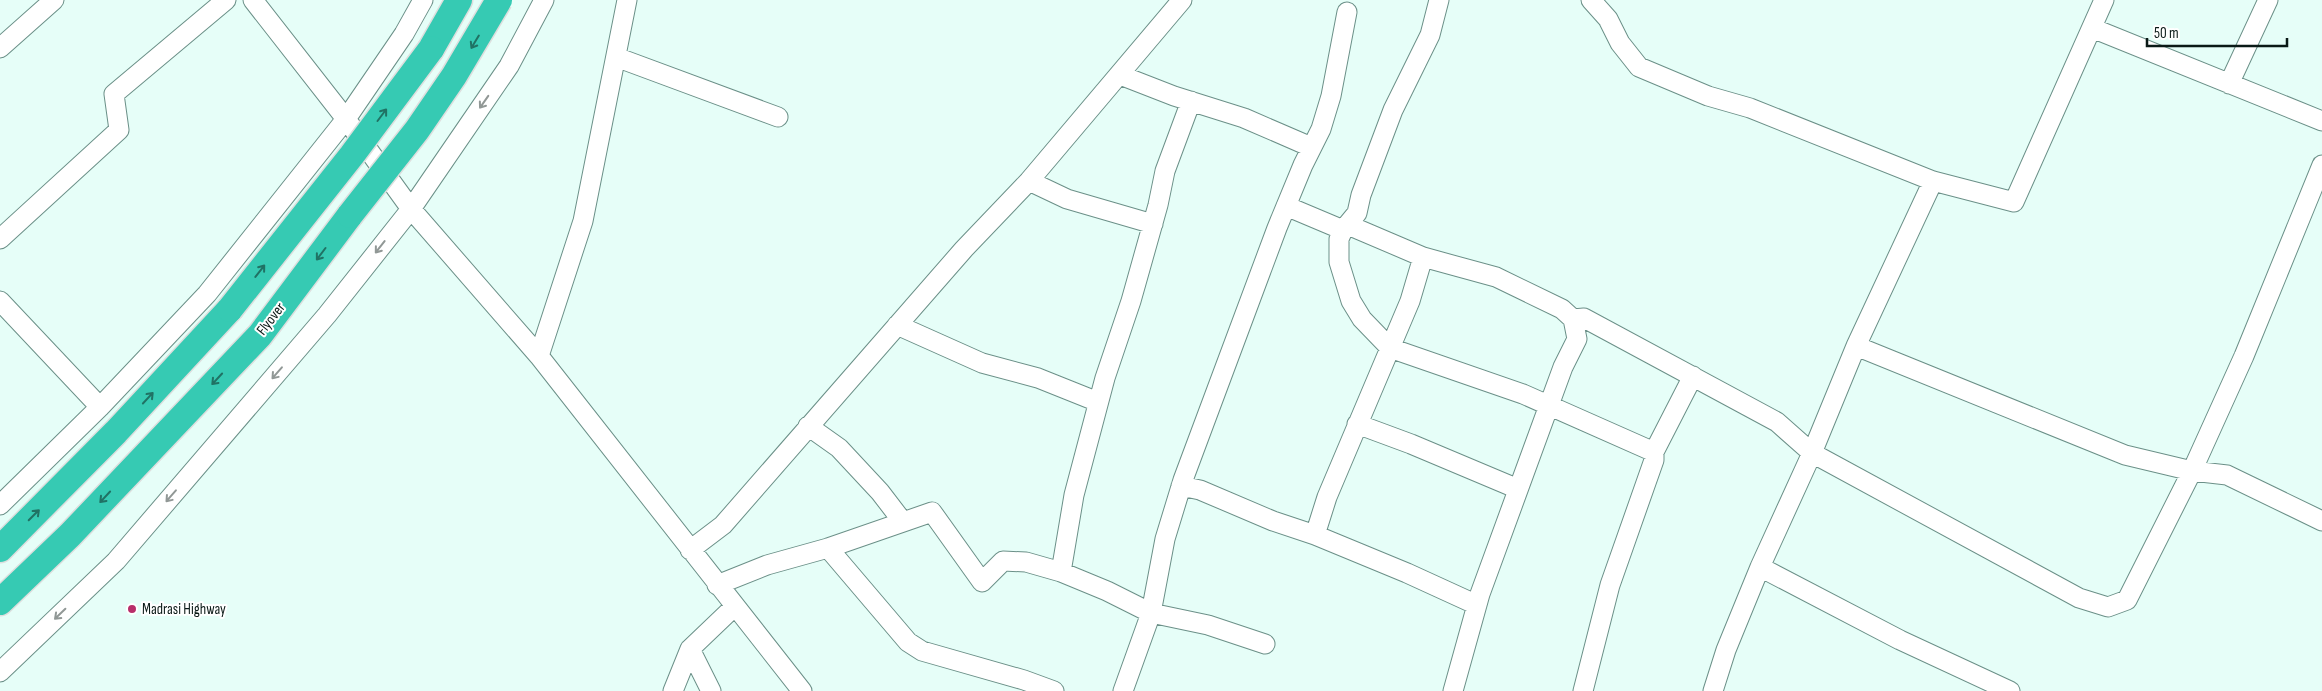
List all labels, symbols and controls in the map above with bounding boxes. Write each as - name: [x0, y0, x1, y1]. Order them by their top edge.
- scale bar: [2147, 15, 2287, 47]
- text: 50 m: [2154, 24, 2179, 43]
- one-way arrow: [469, 34, 479, 48]
- one-way arrow: [479, 95, 489, 109]
- one-way arrow: [377, 108, 387, 122]
- one-way arrow: [375, 240, 386, 253]
- one-way arrow: [315, 247, 326, 260]
- one-way arrow: [255, 265, 266, 278]
- street label: Flyover: [252, 298, 290, 339]
- one-way arrow: [272, 366, 283, 379]
- one-way arrow: [211, 373, 223, 386]
- one-way arrow: [142, 392, 154, 404]
- one-way arrow: [166, 489, 177, 502]
- one-way arrow: [100, 491, 112, 503]
- one-way arrow: [28, 508, 40, 521]
- place label: Madrasi Highway: [142, 600, 226, 619]
- marker: Madrasi Highway: [126, 603, 138, 615]
- one-way arrow: [54, 608, 66, 620]

